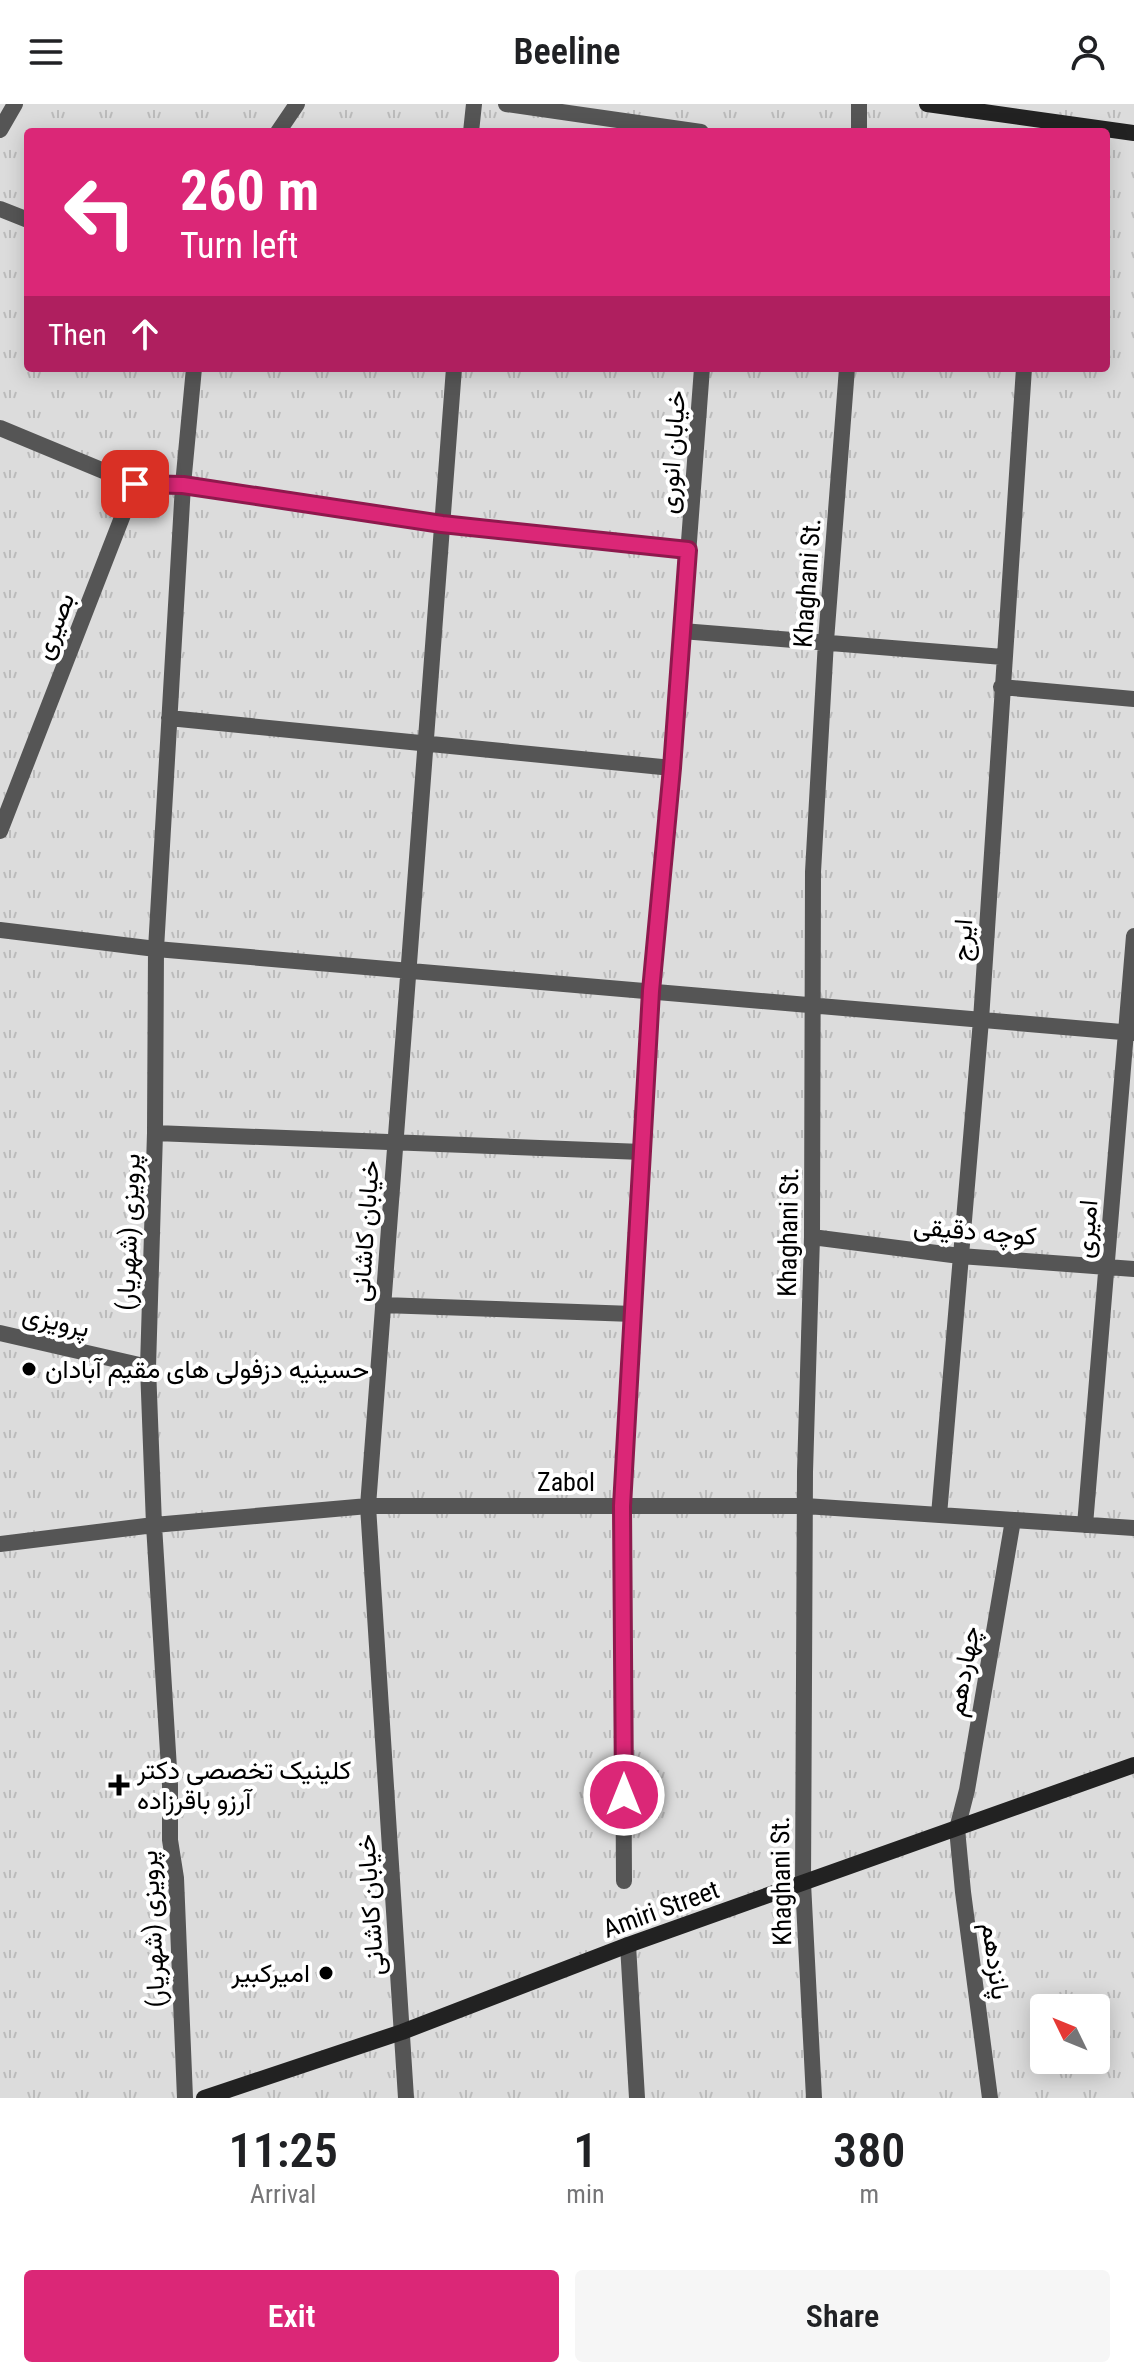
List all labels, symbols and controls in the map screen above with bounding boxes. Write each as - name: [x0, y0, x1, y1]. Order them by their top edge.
- icon: menu: [24, 30, 68, 74]
- icon: person: [1066, 30, 1110, 74]
- text: Beeline: [514, 31, 620, 73]
- text: 260 m: [180, 158, 319, 224]
- icon: left: [48, 160, 152, 264]
- text: Turn left: [180, 225, 298, 267]
- icon: ahead: [123, 312, 167, 356]
- text: Then: [48, 317, 107, 352]
- street label: خیابان انوری: [653, 389, 692, 515]
- pin: [101, 450, 169, 518]
- icon: arrive: [113, 462, 157, 506]
- street label: Khaghani St.: [788, 517, 826, 649]
- street label: بصیری: [28, 589, 81, 664]
- street label: ایرج: [946, 918, 981, 962]
- street label: پرویزی (شهریار): [110, 1153, 149, 1311]
- street label: خیابان کاشانی: [345, 1159, 386, 1303]
- street label: Khaghani St.: [772, 1167, 804, 1297]
- street label: امیری: [1069, 1198, 1104, 1260]
- street label: کوچه دقیقی: [912, 1211, 1038, 1254]
- street label: پرویزی: [19, 1299, 92, 1346]
- place label: حسینیه دزفولی های مقیم آبادان: [45, 1354, 369, 1386]
- marker: حسینیه دزفولی های مقیم آبادان: [20, 1360, 38, 1378]
- street label: Zabol: [537, 1467, 595, 1497]
- street label: چهاردهم: [940, 1624, 989, 1719]
- position arrow: [582, 1753, 666, 1837]
- place label: کلینیک تخصصی دکتر آرزو باقرزاده: [136, 1755, 351, 1816]
- marker: کلینیک تخصصی دکتر آرزو باقرزاده: [108, 1774, 130, 1796]
- street label: Khaghani St.: [765, 1816, 797, 1946]
- street label: خیابان کاشانی: [350, 1833, 391, 1977]
- street label: پرویزی (شهریار): [133, 1850, 174, 2008]
- street label: Amiri Street: [599, 1874, 723, 1944]
- street label: پانزدهم: [973, 1921, 1016, 2002]
- place label: امیرکبیر: [230, 1958, 310, 1989]
- marker: امیرکبیر: [317, 1964, 335, 1982]
- north arrow: [1030, 1994, 1110, 2074]
- map controls: [1030, 1994, 1110, 2074]
- text: 11:25: [229, 2122, 338, 2179]
- text: 1: [573, 2122, 597, 2179]
- text: 380: [833, 2122, 905, 2179]
- text: Arrival: [250, 2179, 316, 2209]
- text: min: [566, 2179, 604, 2209]
- text: m: [859, 2179, 879, 2209]
- button: Exit: [24, 2270, 559, 2362]
- button: Share: [575, 2270, 1110, 2362]

